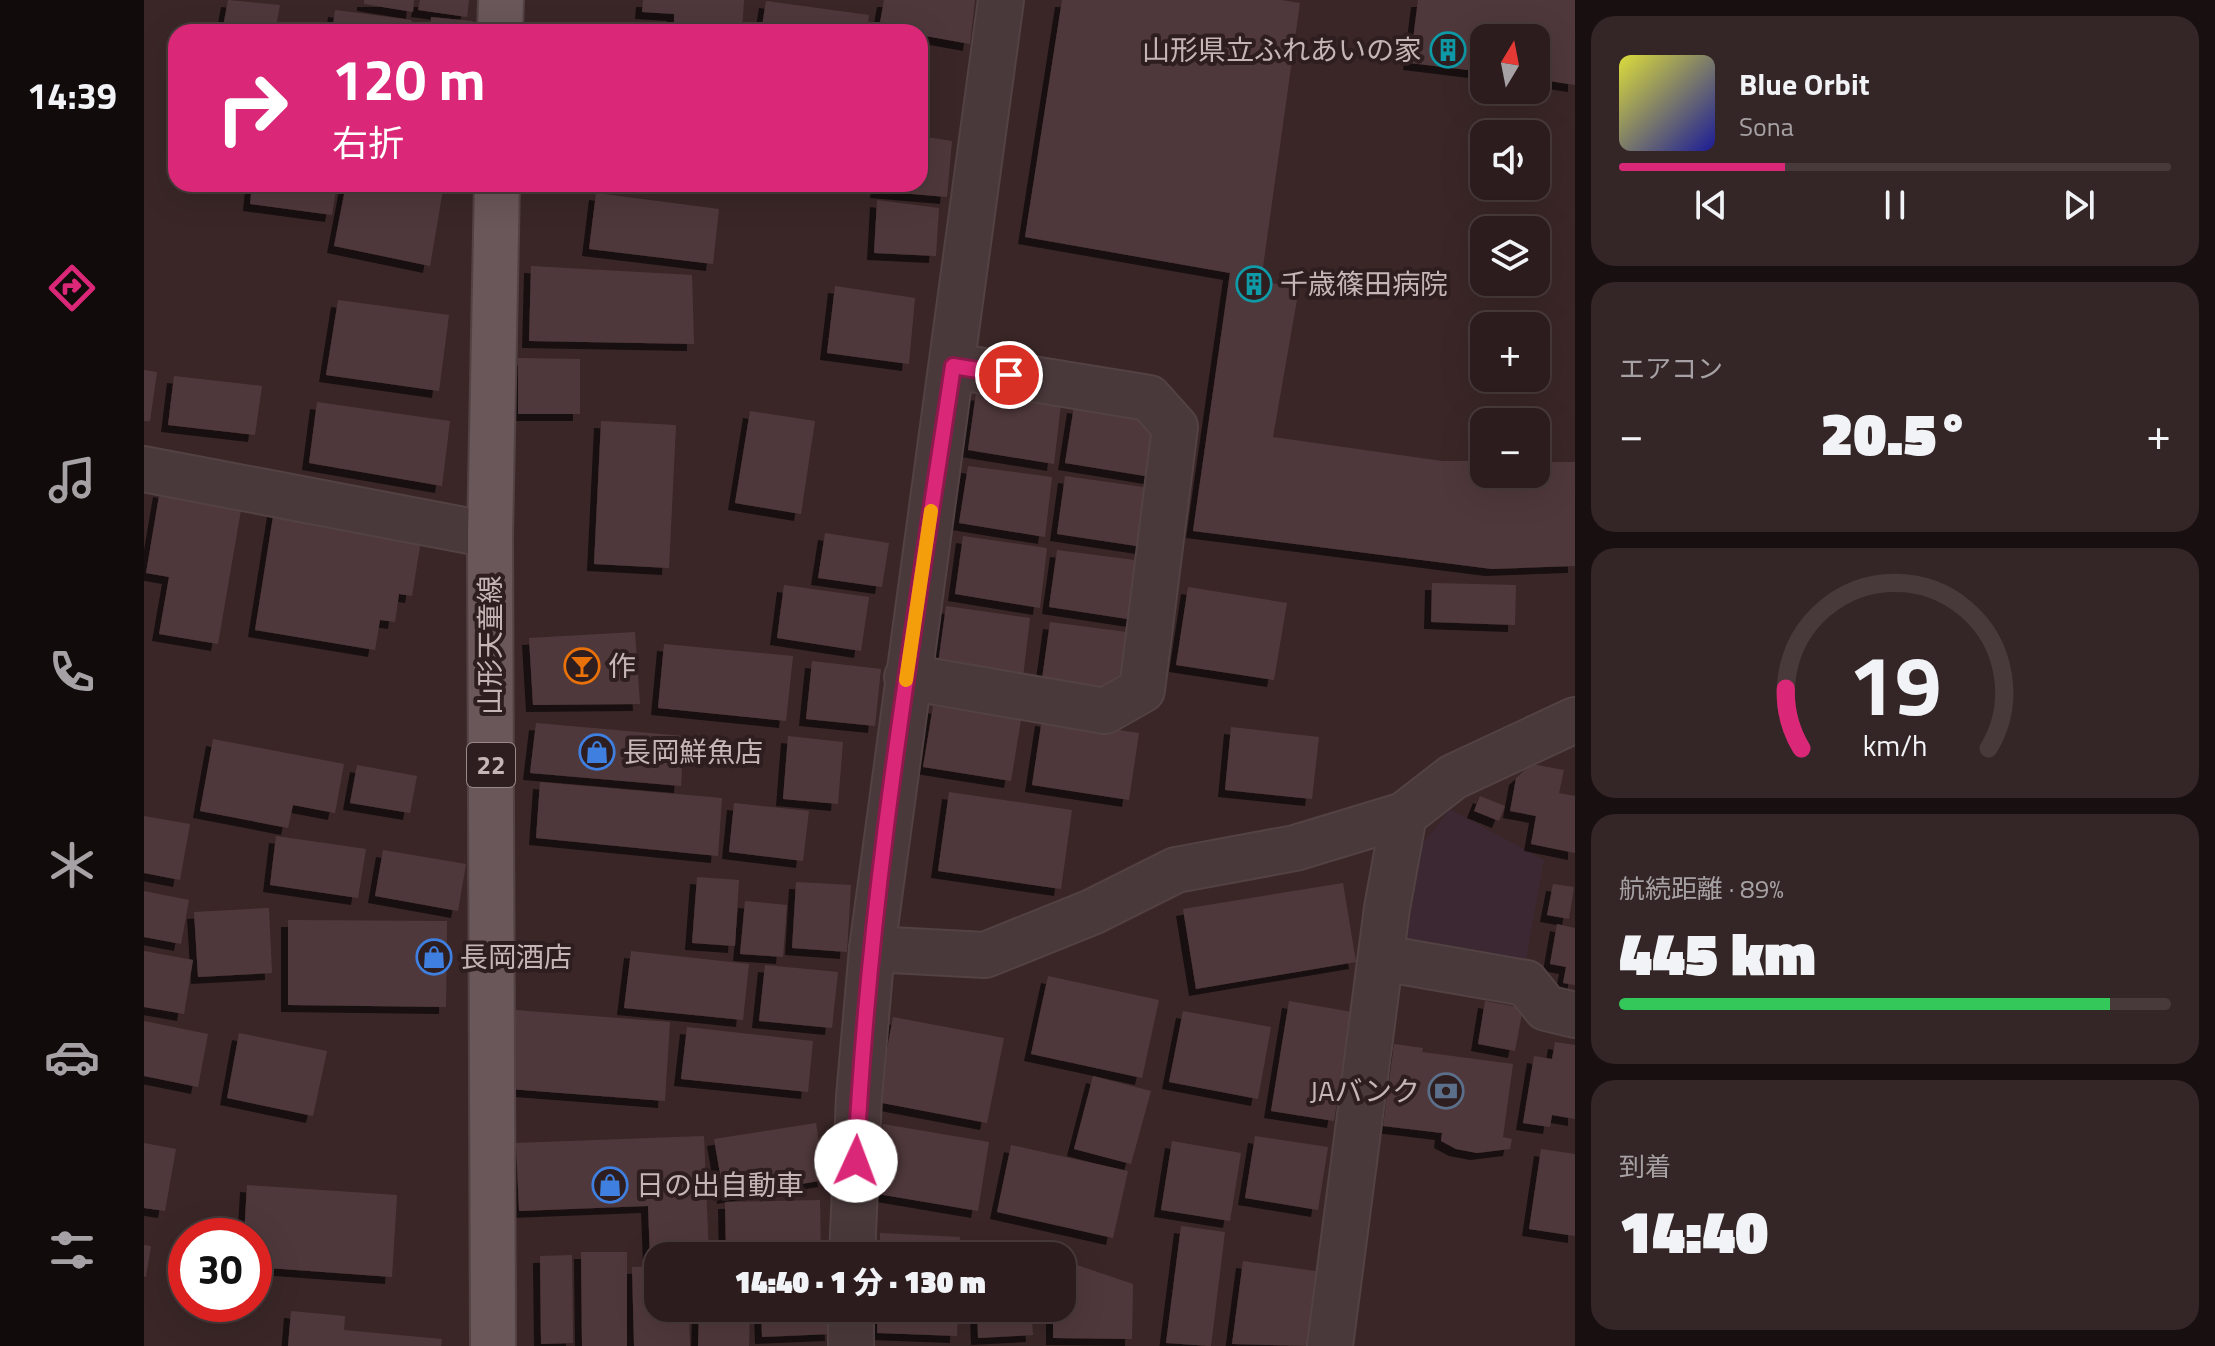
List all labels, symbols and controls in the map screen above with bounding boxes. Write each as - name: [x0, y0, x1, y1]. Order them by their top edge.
- north arrow: [1470, 24, 1550, 104]
- map controls: [1470, 24, 1550, 488]
- place label: 山形県立ふれあいの家: [1142, 28, 1422, 71]
- building icon: 山形県立ふれあいの家: [1429, 31, 1467, 69]
- text: 120 m: [332, 37, 485, 122]
- icon: right: [200, 56, 304, 160]
- text: Blue Orbit: [1739, 61, 1870, 107]
- text: 14:39: [27, 68, 117, 123]
- text: Sona: [1739, 107, 1794, 146]
- text: 右折: [332, 115, 404, 170]
- button: sound: [1470, 120, 1550, 200]
- icon: previous: [1689, 183, 1733, 227]
- icon: pause: [1873, 183, 1917, 227]
- icon: next: [2057, 183, 2101, 227]
- button: layers: [1470, 216, 1550, 296]
- icon: directions: [44, 260, 100, 316]
- place label: 千歳篠田病院: [1280, 262, 1448, 305]
- building icon: 千歳篠田病院: [1235, 265, 1273, 303]
- button: +: [1470, 312, 1550, 392]
- pin: [975, 341, 1043, 409]
- text: エアコン: [1619, 349, 1723, 388]
- icon: arrive: [987, 353, 1031, 397]
- text: 20.5°: [1821, 387, 1969, 478]
- text: −: [1619, 400, 1644, 467]
- text: +: [2146, 400, 2171, 467]
- button: −: [1470, 408, 1550, 488]
- icon: music: [44, 452, 100, 508]
- street label: 山形天童線: [468, 575, 511, 715]
- text: 19: [1848, 621, 1942, 747]
- icon: phone: [44, 644, 100, 700]
- place label: 作: [608, 644, 636, 687]
- bar icon: 作: [563, 647, 601, 685]
- text: km/h: [1863, 724, 1927, 767]
- place label: 長岡鮮魚店: [623, 730, 763, 773]
- shop icon: 長岡鮮魚店: [578, 733, 616, 771]
- road number: 22: [467, 743, 515, 787]
- icon: climate: [44, 837, 100, 893]
- text: 航続距離 · 89%: [1619, 869, 1784, 908]
- text: 445 km: [1619, 907, 1816, 998]
- place label: 長岡酒店: [460, 935, 572, 978]
- shop icon: 長岡酒店: [415, 938, 453, 976]
- icon: car: [44, 1029, 100, 1085]
- place label: JAバンク: [1310, 1069, 1420, 1112]
- bank icon: JAバンク: [1427, 1072, 1465, 1110]
- position arrow: [814, 1119, 898, 1203]
- text: 到着: [1619, 1147, 1671, 1186]
- place label: 日の出自動車: [636, 1163, 804, 1206]
- shop icon: 日の出自動車: [591, 1166, 629, 1204]
- text: 14:40: [1619, 1185, 1768, 1276]
- speed limit sign: 30: [168, 1218, 272, 1322]
- icon: filters: [44, 1222, 100, 1278]
- text: 14:40 · 1 分 · 130 m: [734, 1259, 986, 1305]

